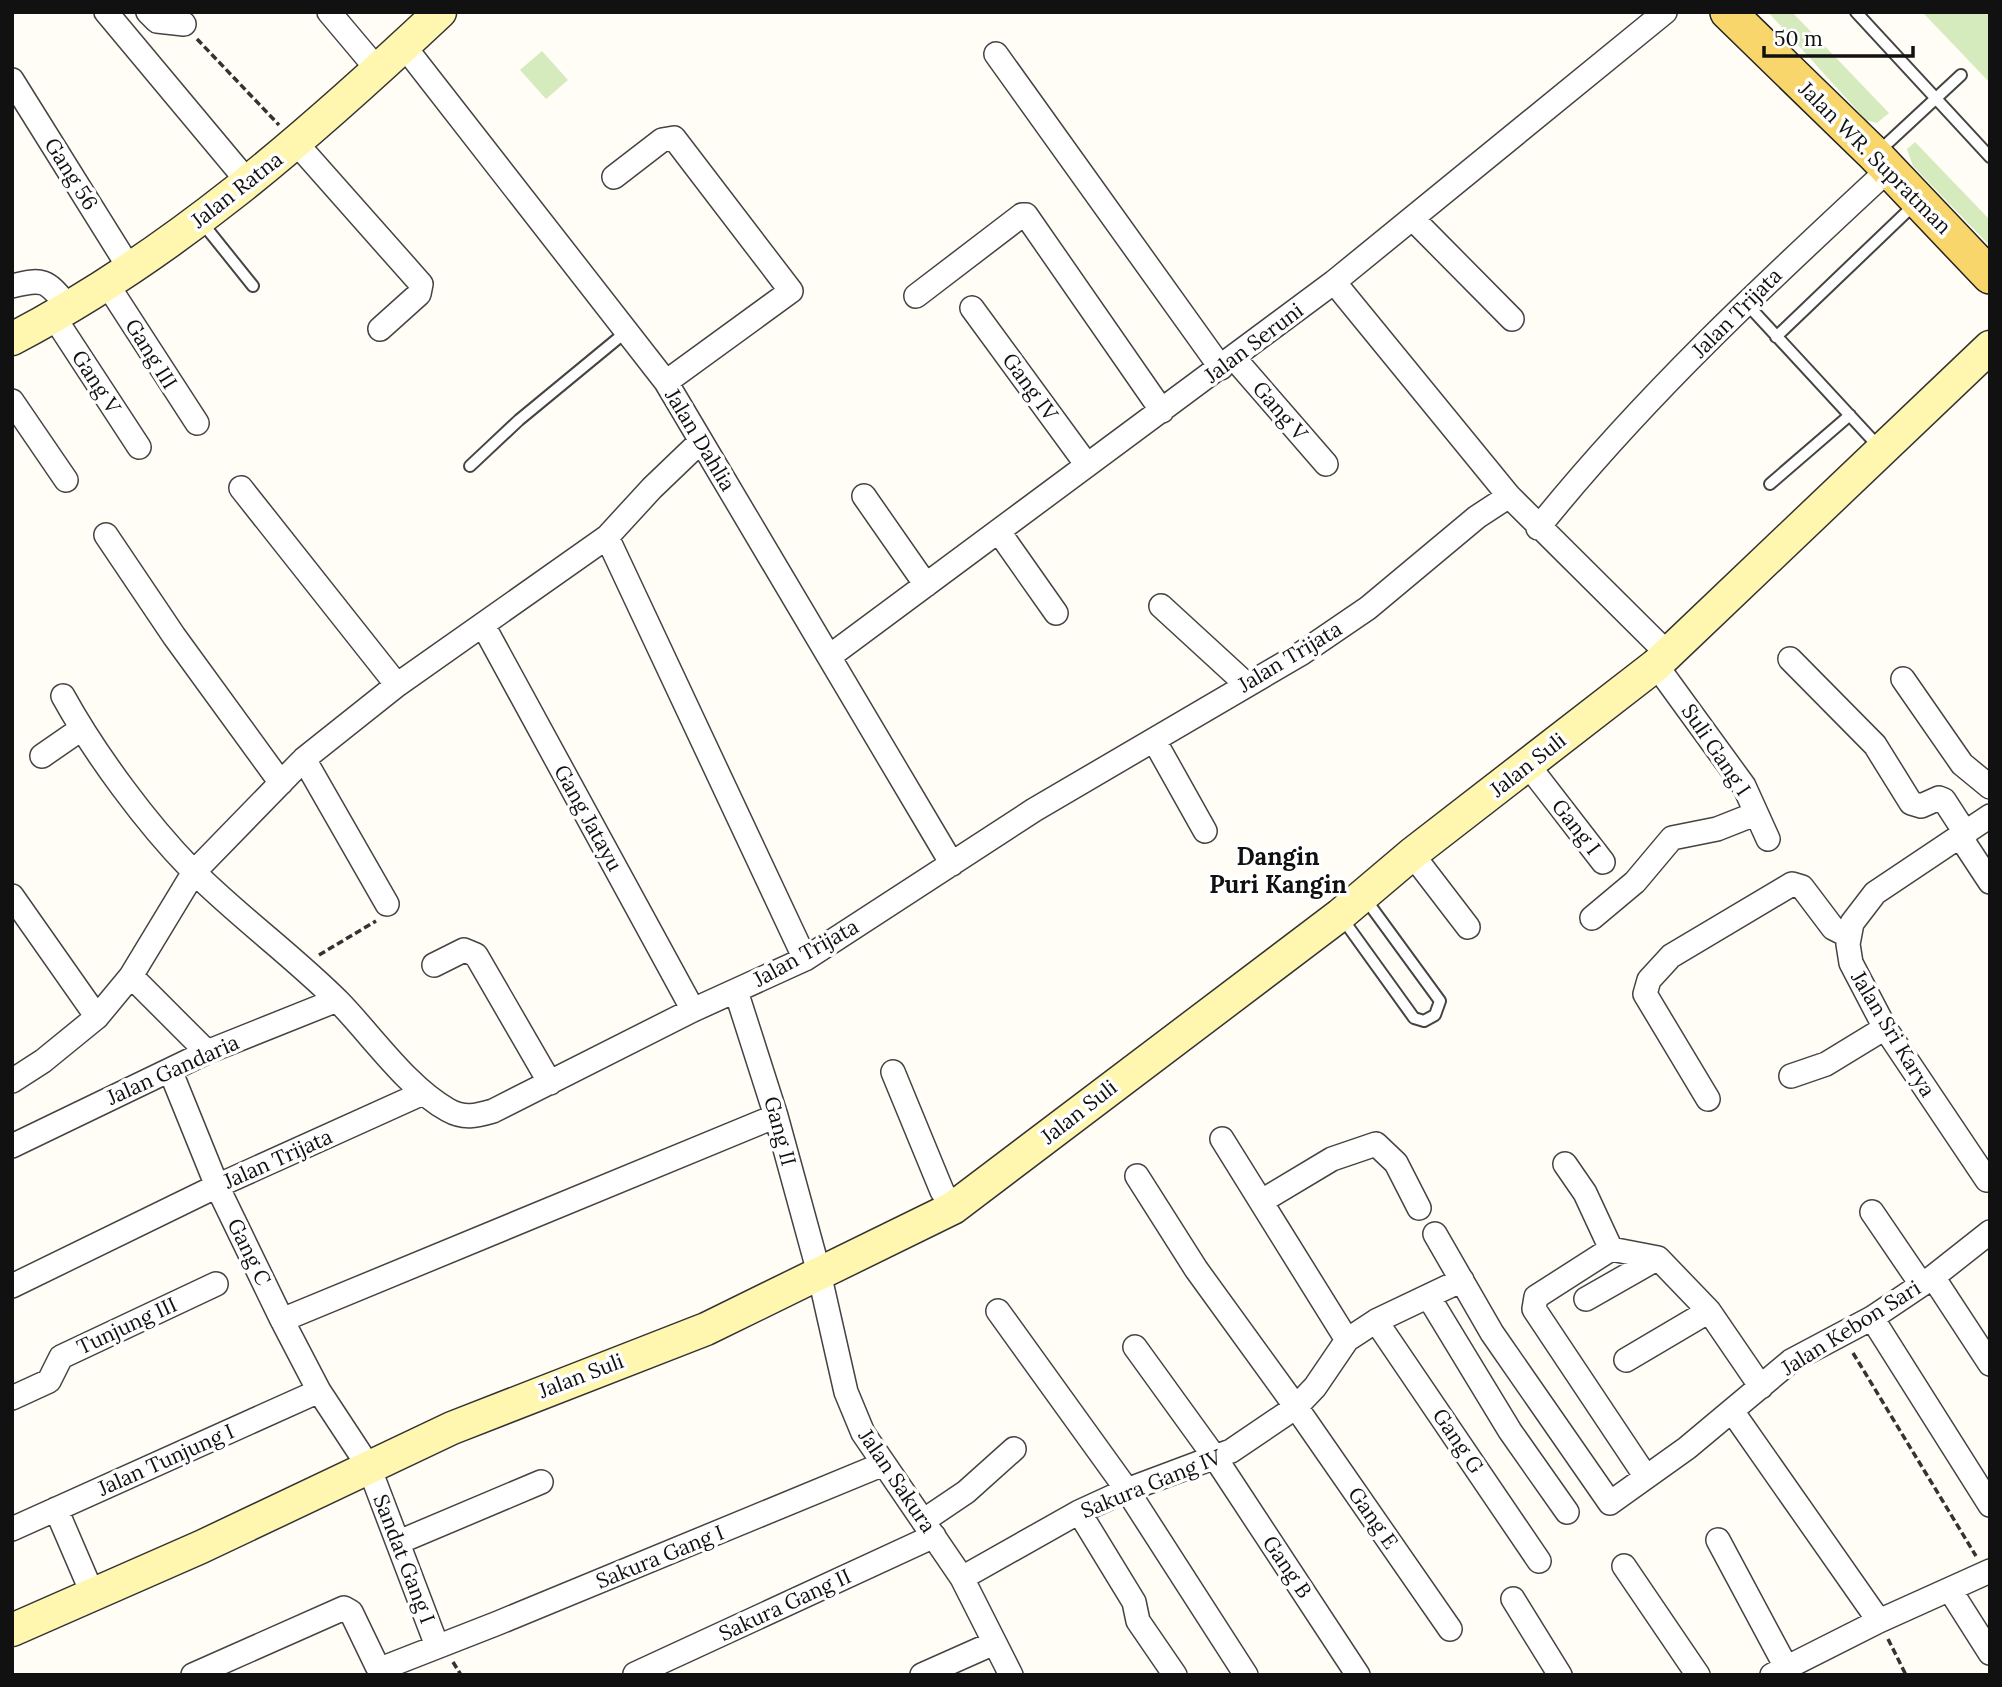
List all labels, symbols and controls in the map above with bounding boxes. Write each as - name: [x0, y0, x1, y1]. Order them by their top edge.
- scale bar: [1764, 14, 1913, 58]
- text: 50 m: [1774, 25, 1823, 52]
- street label: Jalan WR. Supratman: [1793, 75, 1958, 240]
- street label: Gang 56: [39, 133, 104, 215]
- street label: Jalan Ratna: [185, 145, 288, 234]
- street label: Jalan Trijata: [1685, 262, 1787, 364]
- street label: Jalan Seruni: [1198, 297, 1309, 389]
- street label: Gang III: [119, 314, 183, 394]
- street label: Gang V: [66, 345, 128, 420]
- street label: Gang IV: [997, 347, 1065, 427]
- street label: Gang V: [1247, 375, 1315, 447]
- street label: Jalan Dahlia: [659, 383, 742, 496]
- street label: Jalan Trijata: [1232, 615, 1347, 699]
- street label: Suli Gang I: [1676, 699, 1757, 801]
- street label: Jalan Suli: [1483, 726, 1571, 803]
- street label: Gang Jatayu: [548, 760, 629, 876]
- street label: Gang I: [1546, 793, 1607, 860]
- district label: Dangin Puri Kangin: [1209, 841, 1347, 900]
- street label: Jalan Trijata: [747, 912, 863, 993]
- street label: Jalan Sri Karya: [1845, 965, 1942, 1102]
- street label: Jalan Gandaria: [102, 1028, 243, 1111]
- street label: Jalan Suli: [1034, 1073, 1122, 1150]
- street label: Gang II: [758, 1093, 803, 1169]
- street label: Jalan Trijata: [218, 1122, 337, 1195]
- street label: Gang C: [222, 1214, 277, 1290]
- street label: Jalan Kebon Sari: [1775, 1274, 1925, 1382]
- street label: Tunjung III: [72, 1291, 181, 1360]
- street label: Jalan Suli: [533, 1347, 627, 1404]
- street label: Gang G: [1427, 1403, 1490, 1478]
- street label: Jalan Tunjung I: [93, 1417, 238, 1502]
- street label: Jalan Sakura: [852, 1423, 942, 1538]
- street label: Sakura Gang IV: [1077, 1443, 1226, 1524]
- street label: Gang E: [1342, 1481, 1404, 1554]
- street label: Sandat Gang I: [367, 1490, 441, 1627]
- street label: Sakura Gang I: [592, 1519, 728, 1594]
- street label: Gang B: [1257, 1530, 1318, 1603]
- street label: Sakura Gang II: [714, 1562, 855, 1647]

